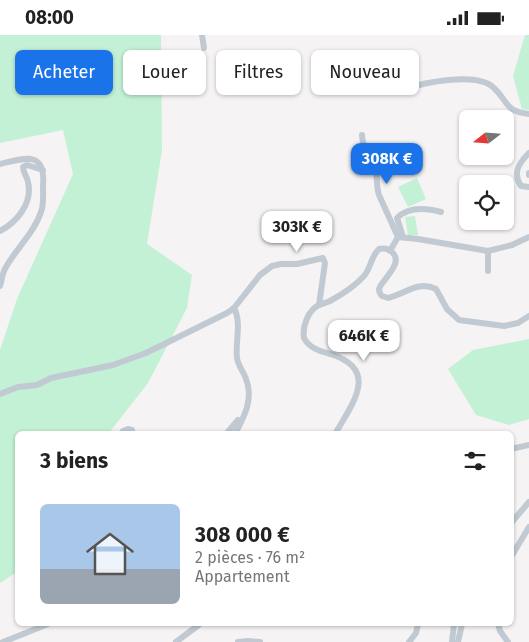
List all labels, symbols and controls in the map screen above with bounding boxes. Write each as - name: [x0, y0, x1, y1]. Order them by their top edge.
- text: 08:00: [25, 6, 74, 29]
- chip: Acheter: [15, 50, 113, 95]
- chip: Louer: [123, 50, 206, 95]
- chip: Filtres: [216, 50, 301, 95]
- chip: Nouveau: [311, 50, 419, 95]
- north arrow: [459, 110, 514, 165]
- map controls: [459, 110, 514, 230]
- pin: 308K €: [346, 143, 428, 185]
- text: 308K €: [362, 149, 412, 168]
- button: locate: [459, 175, 514, 230]
- pin: 303K €: [256, 211, 338, 253]
- text: 303K €: [272, 217, 322, 236]
- pin: 646K €: [323, 319, 405, 362]
- text: 646K €: [339, 326, 389, 345]
- icon: filters: [461, 447, 489, 475]
- text: 3 biens: [40, 448, 108, 474]
- text: 308 000 €: [195, 522, 290, 548]
- icon: home: [80, 524, 140, 584]
- text: 2 pièces · 76 m²: [195, 548, 305, 567]
- text: Appartement: [195, 567, 290, 586]

